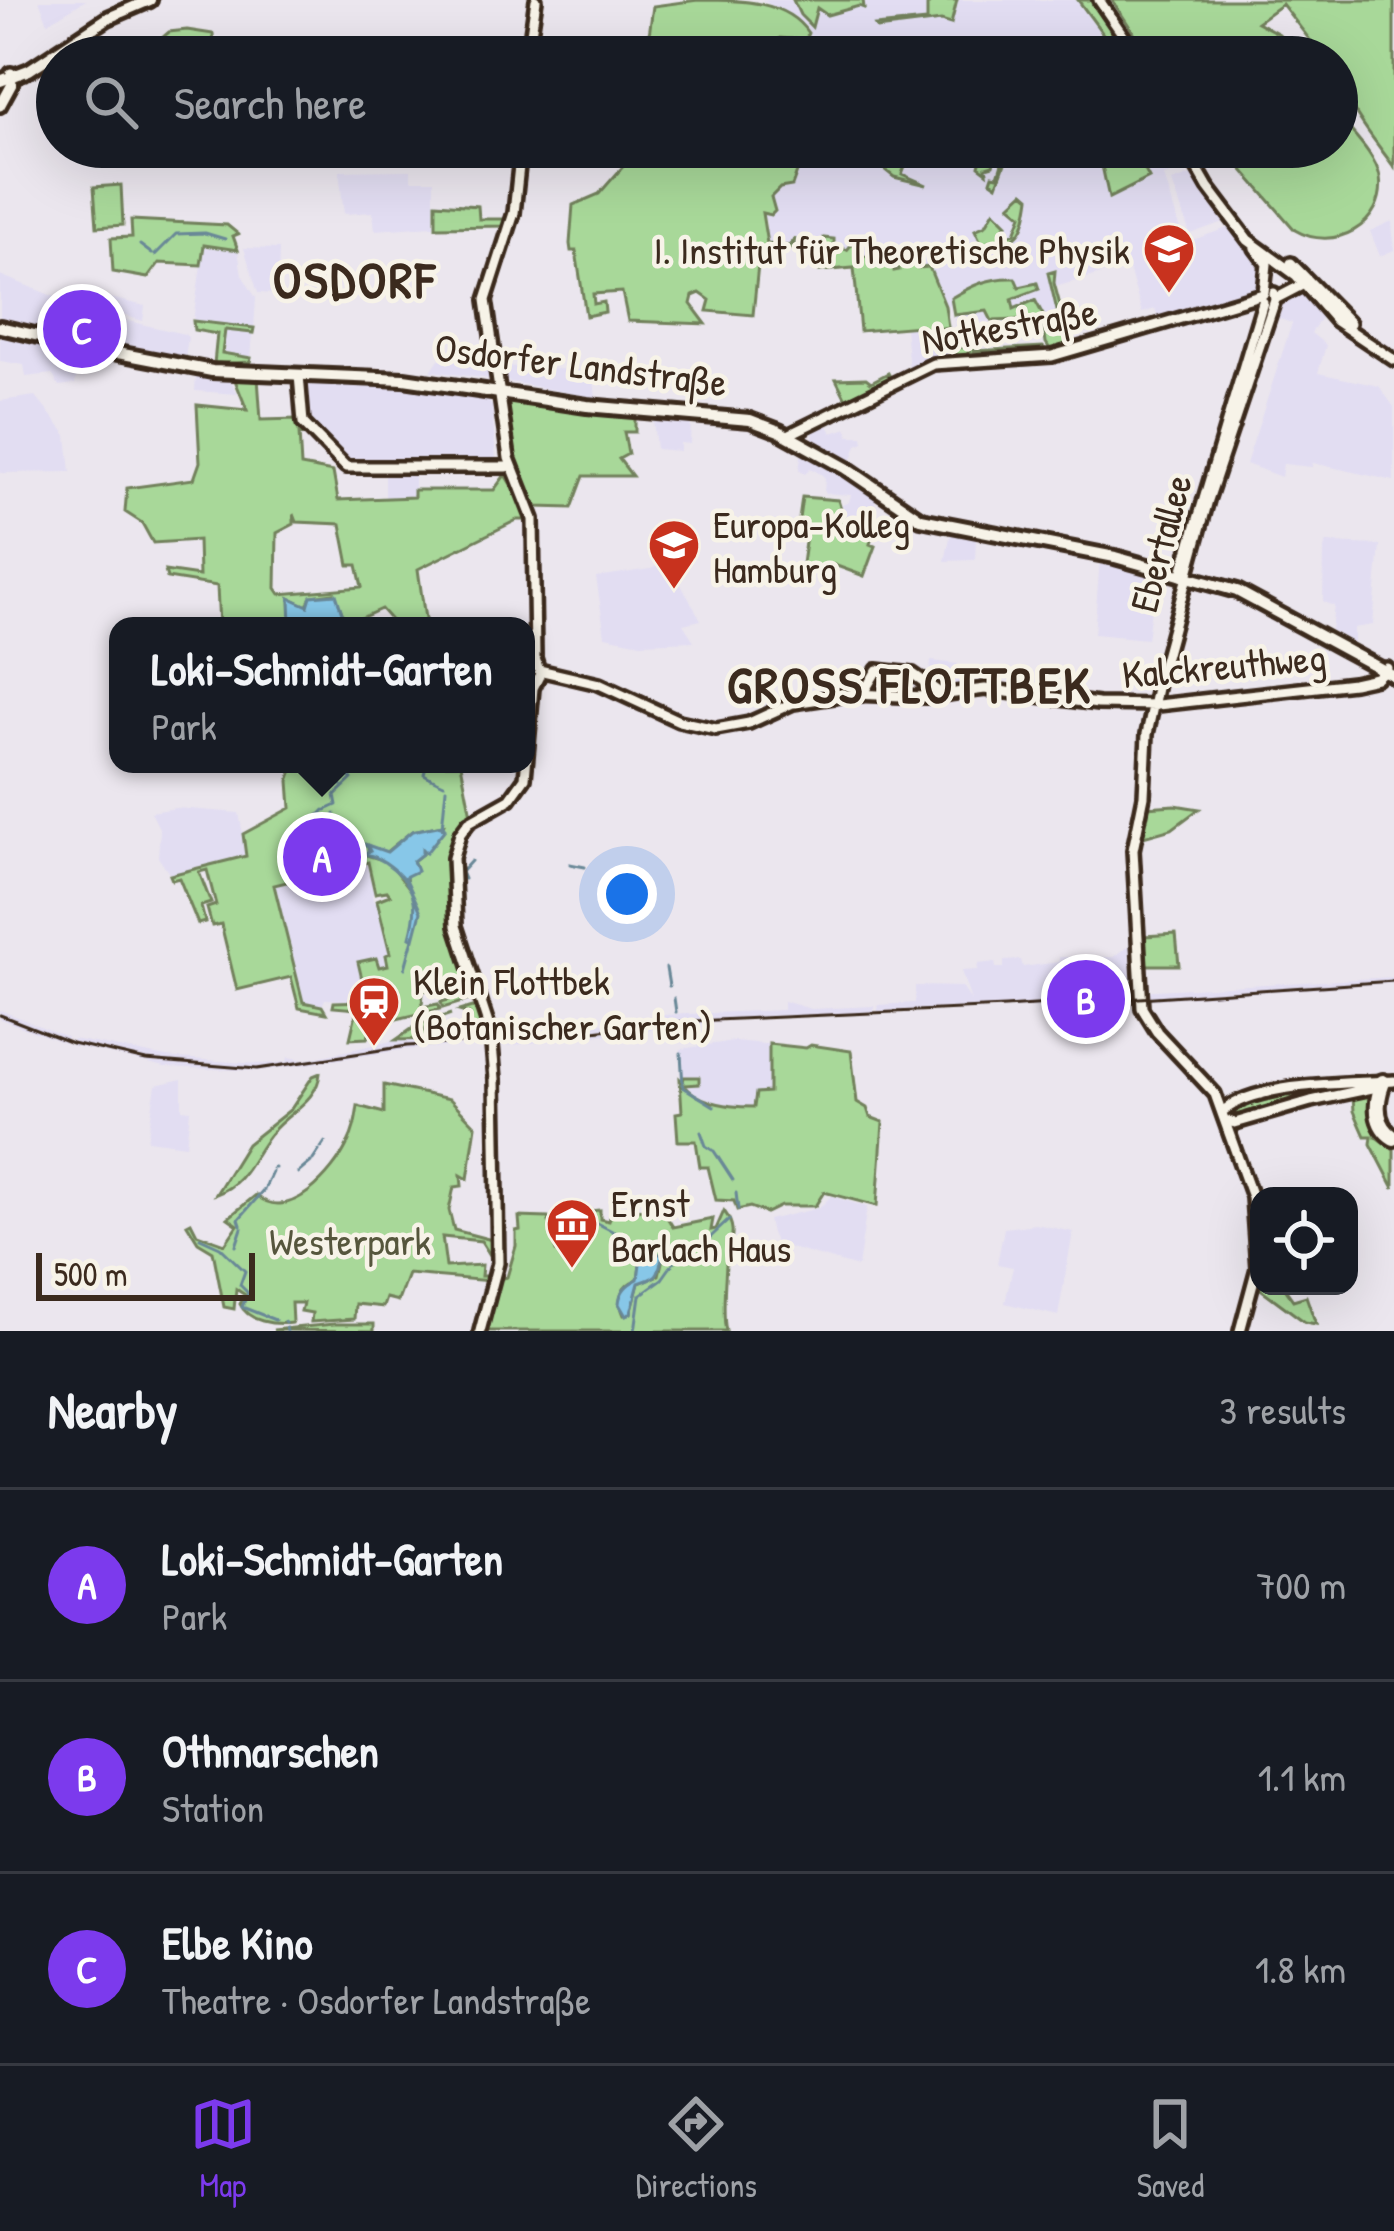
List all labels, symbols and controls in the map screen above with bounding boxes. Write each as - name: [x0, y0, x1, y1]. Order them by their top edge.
- search box: [36, 36, 1358, 168]
- icon: search: [78, 69, 144, 135]
- text: Search here: [174, 72, 366, 133]
- school or university icon: I. Institut für Theoretische Physik: [1141, 221, 1197, 295]
- place label: I. Institut für Theoretische Physik: [653, 223, 1130, 276]
- district label: OSDORF: [273, 245, 437, 314]
- pin: C: [43, 284, 121, 374]
- street label: Notkestraße: [917, 284, 1101, 366]
- street label: Osdorfer Landstraße: [432, 320, 730, 408]
- street label: Ebertallee: [1116, 468, 1204, 618]
- place label: Europa-Kolleg Hamburg: [713, 497, 910, 595]
- school or university icon: Europa-Kolleg Hamburg: [646, 517, 702, 591]
- popup: [109, 617, 535, 773]
- street label: Kalckreuthweg: [1120, 630, 1328, 700]
- text: Loki-Schmidt-Garten: [151, 638, 493, 699]
- district label: GROSS FLOTTBEK: [727, 650, 1093, 719]
- text: Park: [151, 699, 217, 752]
- pin: A: [283, 812, 361, 902]
- your location: [597, 864, 657, 924]
- place label: Klein Flottbek (Botanischer Garten): [413, 954, 712, 1052]
- pin: B: [1047, 954, 1125, 1044]
- station icon: Klein Flottbek (Botanischer Garten): [346, 974, 402, 1048]
- place label: Ernst Barlach Haus: [611, 1176, 791, 1274]
- map controls: [1250, 1187, 1358, 1295]
- button: locate: [1250, 1187, 1358, 1295]
- museum icon: Ernst Barlach Haus: [544, 1196, 600, 1270]
- park label: Westerpark: [269, 1214, 431, 1267]
- scale bar: [36, 1247, 255, 1300]
- text: 500 m: [54, 1252, 128, 1296]
- text: Nearby: [48, 1375, 178, 1444]
- text: 3 results: [1220, 1383, 1346, 1436]
- text: Loki-Schmidt-Garten: [162, 1528, 503, 1589]
- text: A: [77, 1558, 97, 1611]
- text: 700 m: [1256, 1558, 1346, 1611]
- text: Park: [162, 1589, 227, 1642]
- text: Othmarschen: [162, 1720, 379, 1781]
- text: B: [77, 1750, 97, 1803]
- text: 1.1 km: [1258, 1750, 1346, 1803]
- text: Station: [162, 1781, 264, 1834]
- text: Elbe Kino: [162, 1912, 313, 1973]
- text: C: [76, 1942, 98, 1995]
- text: 1.8 km: [1255, 1942, 1346, 1995]
- text: Theatre · Osdorfer Landstraße: [162, 1973, 591, 2026]
- tab: Map: [190, 2091, 256, 2207]
- tab: Directions: [636, 2091, 757, 2207]
- tab: Saved: [1137, 2091, 1204, 2207]

